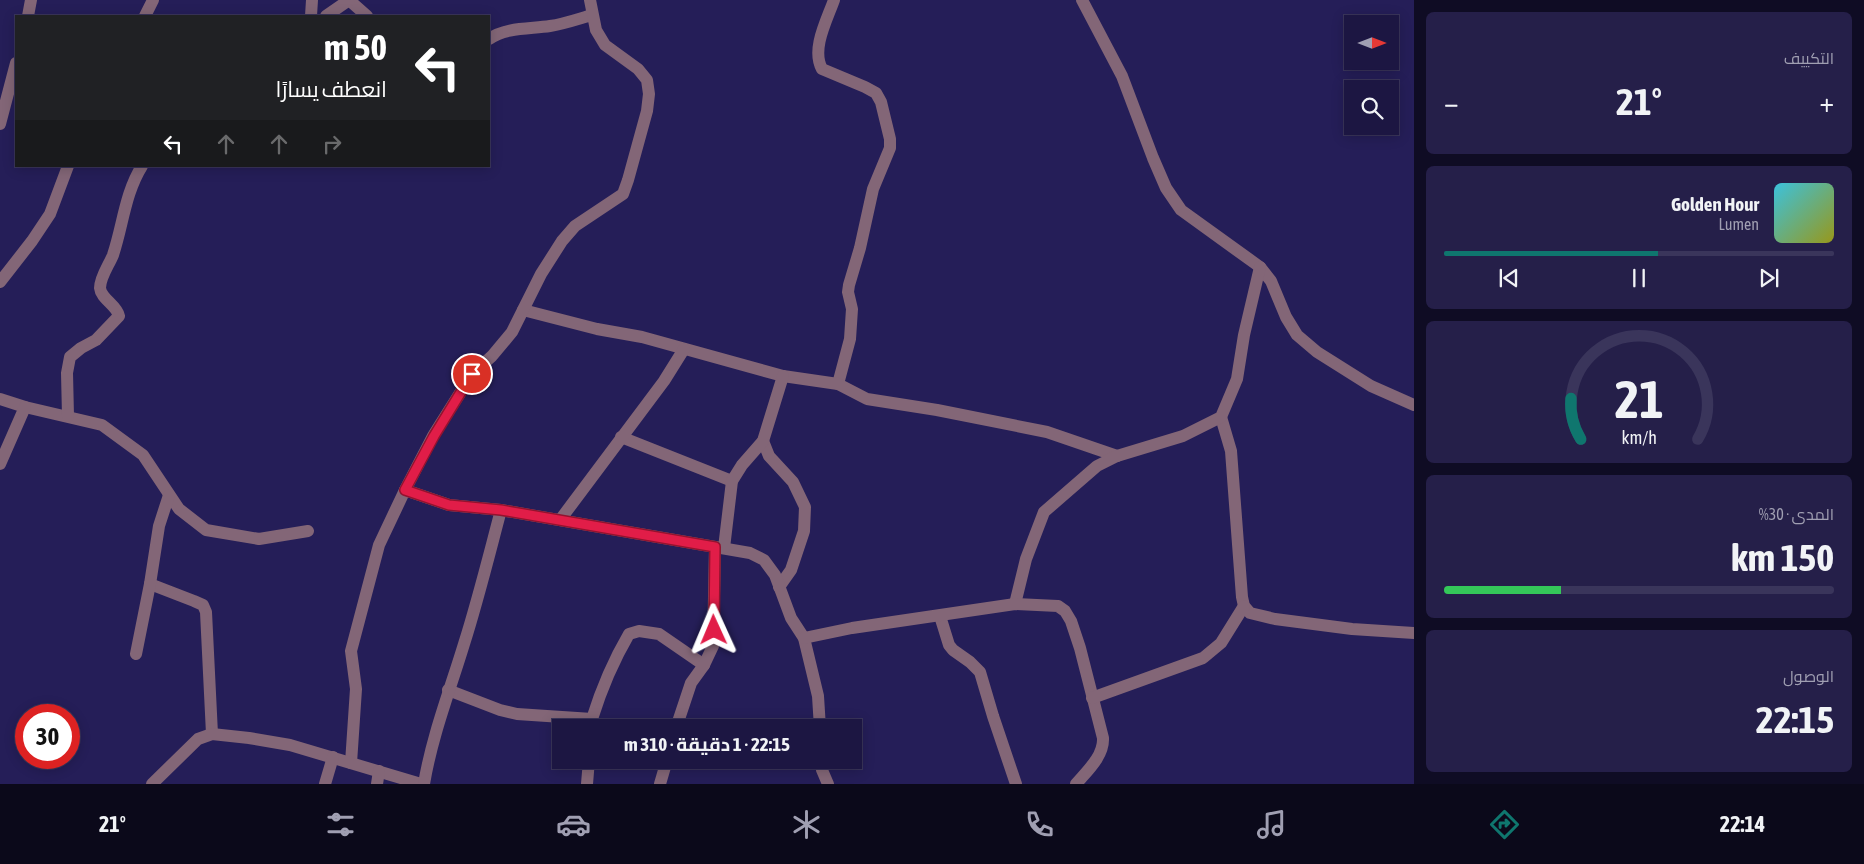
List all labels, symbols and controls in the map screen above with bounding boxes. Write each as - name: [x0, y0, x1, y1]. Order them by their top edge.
- north arrow: [1344, 15, 1399, 70]
- map controls: [1344, 15, 1399, 135]
- text: 50 m: [324, 27, 387, 67]
- icon: left: [405, 35, 470, 100]
- text: التكييف: [1784, 49, 1834, 67]
- text: انعطف يسارًا: [276, 76, 387, 102]
- button: search: [1344, 80, 1399, 135]
- text: 21°: [1616, 80, 1662, 123]
- text: −: [1444, 86, 1459, 118]
- text: +: [1819, 86, 1834, 118]
- icon: left: [159, 130, 187, 158]
- icon: ahead: [212, 130, 240, 158]
- icon: ahead: [265, 130, 293, 158]
- icon: right: [318, 130, 346, 158]
- text: Golden Hour: [1671, 193, 1759, 215]
- text: Lumen: [1719, 215, 1759, 233]
- icon: previous: [1495, 264, 1523, 292]
- icon: pause: [1625, 264, 1653, 292]
- icon: next: [1755, 264, 1783, 292]
- pin: [451, 353, 493, 395]
- icon: arrive: [458, 360, 486, 388]
- text: 21: [1615, 369, 1663, 429]
- text: km/h: [1621, 427, 1657, 448]
- text: المدى · 30%: [1759, 505, 1834, 523]
- text: 150 km: [1731, 536, 1834, 579]
- position arrow: [687, 603, 739, 655]
- text: الوصول: [1783, 667, 1834, 685]
- text: 22:15: [1756, 698, 1834, 741]
- speed limit sign: 30: [15, 704, 80, 769]
- text: 22:15 · 1 دقيقة · 310 m: [624, 733, 790, 755]
- icon: filters: [323, 807, 358, 842]
- icon: car: [556, 807, 591, 842]
- icon: climate: [789, 807, 824, 842]
- icon: phone: [1022, 807, 1057, 842]
- icon: music: [1254, 807, 1289, 842]
- icon: directions: [1487, 807, 1522, 842]
- text: 21°: [99, 811, 126, 837]
- text: 22:14: [1720, 811, 1765, 837]

